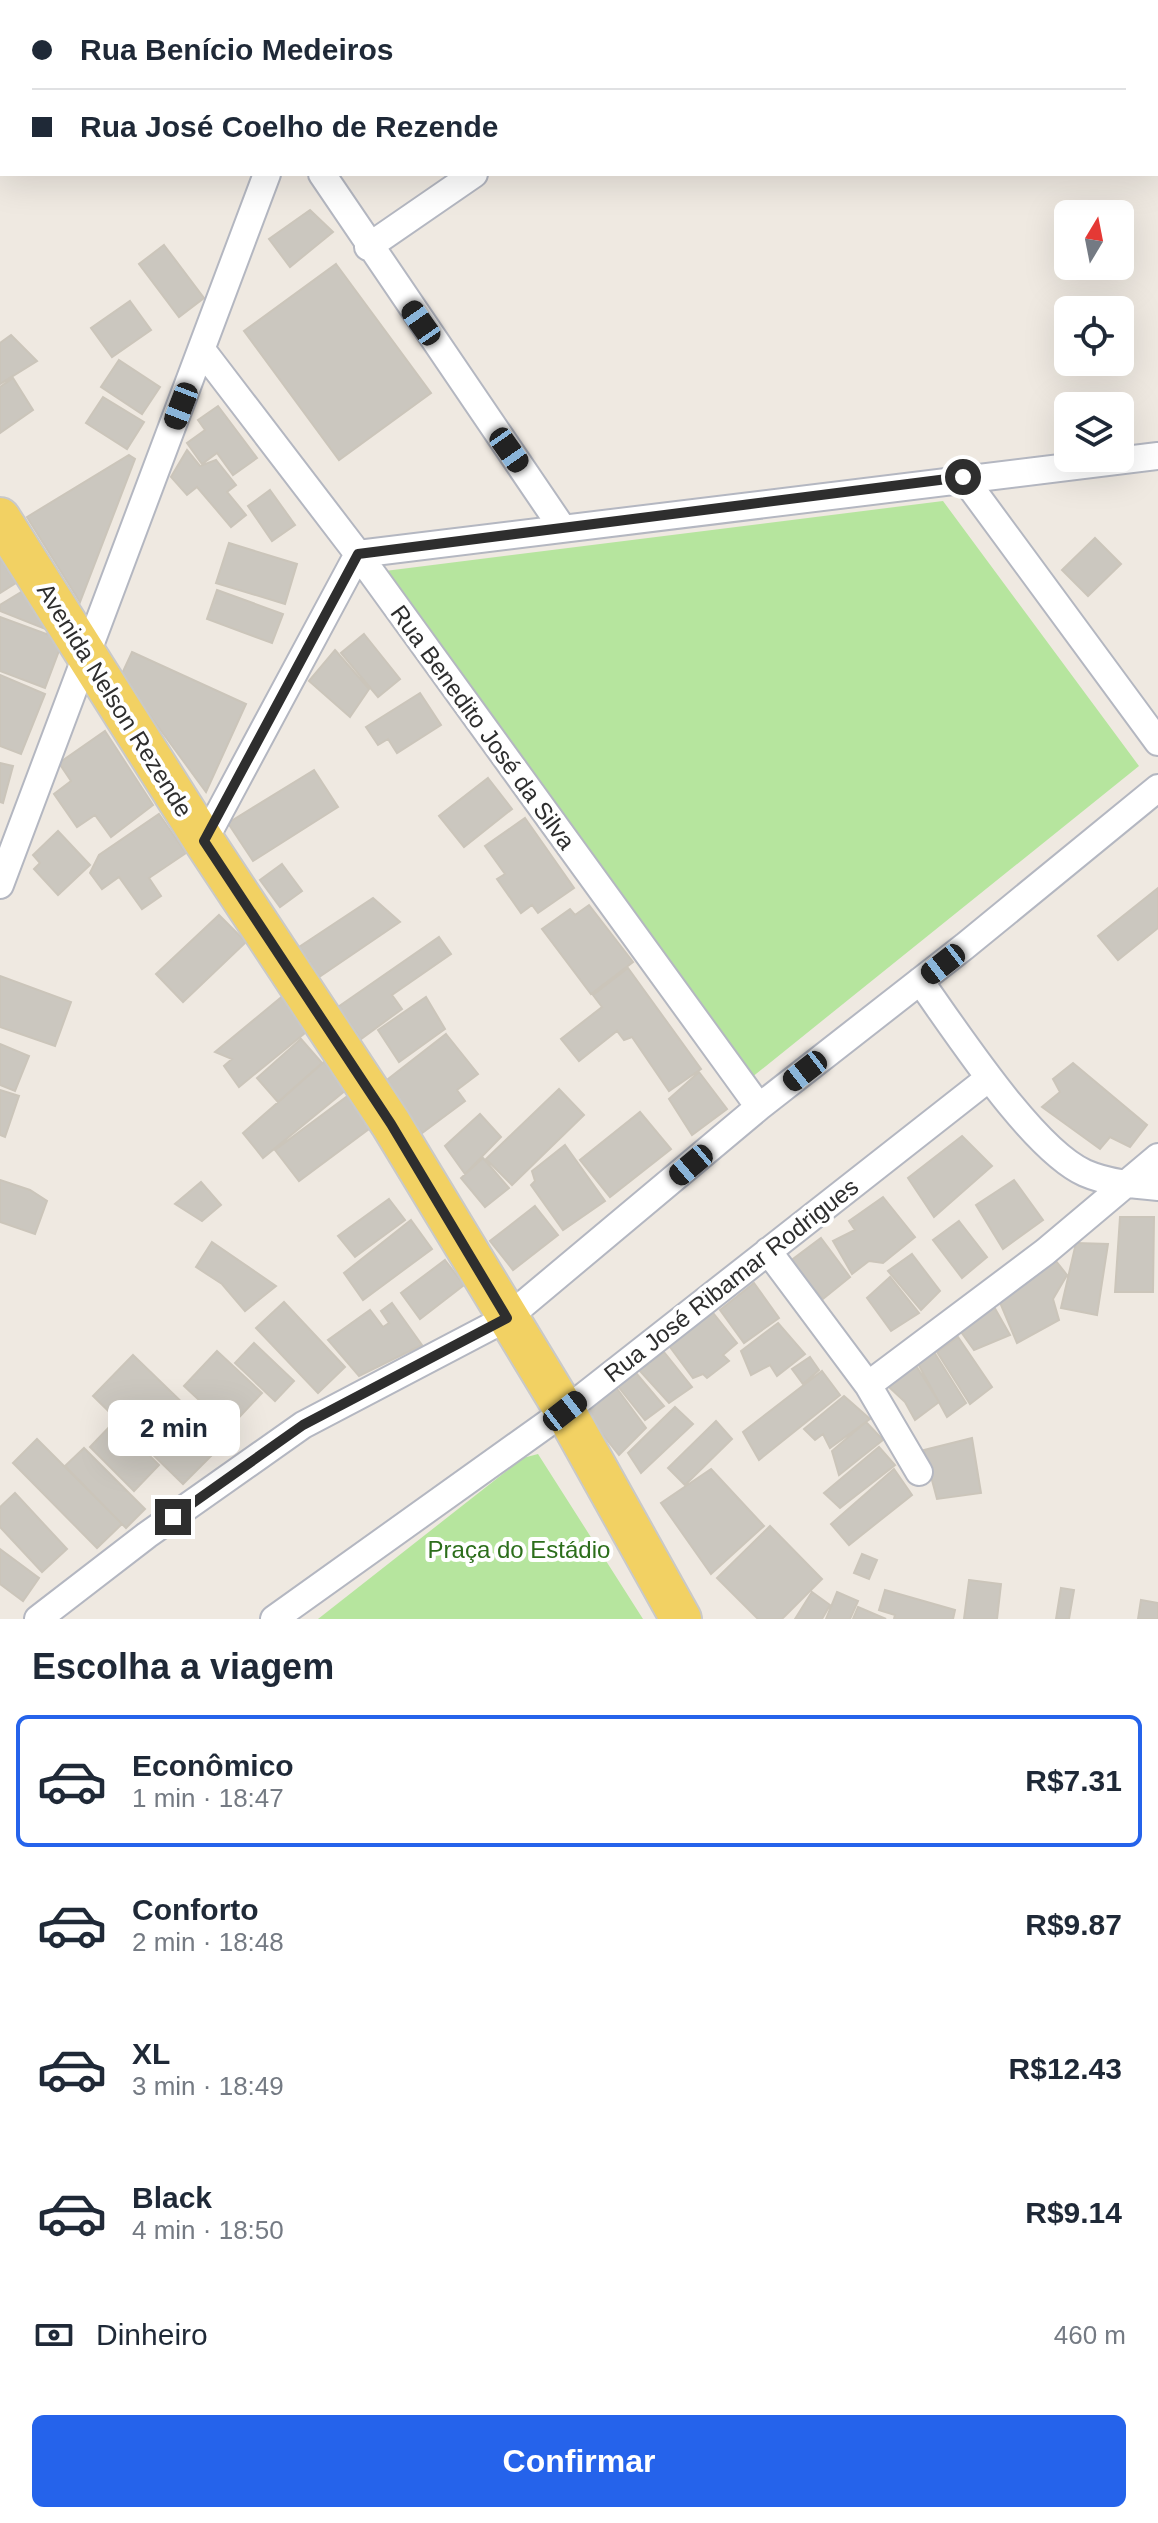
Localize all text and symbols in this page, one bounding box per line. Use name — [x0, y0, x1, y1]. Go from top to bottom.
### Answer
text: Rua Benício Medeiros — [80, 33, 393, 66]
text: Rua José Coelho de Rezende — [80, 110, 498, 143]
north arrow — [1054, 200, 1134, 280]
map controls — [1054, 200, 1134, 472]
car — [397, 296, 445, 350]
button: locate — [1054, 296, 1134, 376]
car — [161, 379, 201, 433]
button: layers — [1054, 392, 1134, 472]
car — [485, 423, 533, 477]
route start — [945, 459, 981, 495]
street label: Avenida Nelson Rezende — [32, 578, 198, 822]
street label: Rua Benedito José da Silva — [385, 600, 581, 855]
car — [917, 940, 969, 988]
car — [779, 1047, 831, 1095]
car — [665, 1140, 717, 1190]
street label: Rua José Ribamar Rodrigues — [599, 1172, 863, 1388]
car — [539, 1387, 591, 1435]
callout: 2 min — [107, 1401, 239, 1457]
text: 2 min — [140, 1413, 208, 1443]
route end — [155, 1499, 191, 1535]
park label: Praça do Estádio — [428, 1536, 610, 1563]
text: Escolha a viagem — [32, 1646, 334, 1687]
icon: car — [36, 1745, 108, 1817]
text: Econômico — [132, 1749, 294, 1782]
text: R$7.31 — [1025, 1764, 1122, 1797]
text: 1 min · 18:47 — [132, 1783, 284, 1813]
icon: car — [36, 1889, 108, 1961]
text: Conforto — [132, 1893, 259, 1926]
text: R$9.87 — [1025, 1908, 1122, 1941]
text: 2 min · 18:48 — [132, 1927, 284, 1957]
icon: car — [36, 2033, 108, 2105]
text: XL — [132, 2037, 170, 2070]
text: R$12.43 — [1009, 2052, 1122, 2085]
text: 3 min · 18:49 — [132, 2071, 284, 2101]
icon: car — [36, 2177, 108, 2249]
text: Black — [132, 2181, 212, 2214]
text: R$9.14 — [1025, 2196, 1122, 2229]
text: 4 min · 18:50 — [132, 2215, 284, 2245]
icon: cash — [32, 2313, 76, 2357]
text: Dinheiro — [96, 2318, 208, 2351]
text: 460 m — [1054, 2320, 1126, 2350]
button: Confirmar — [32, 2415, 1126, 2507]

